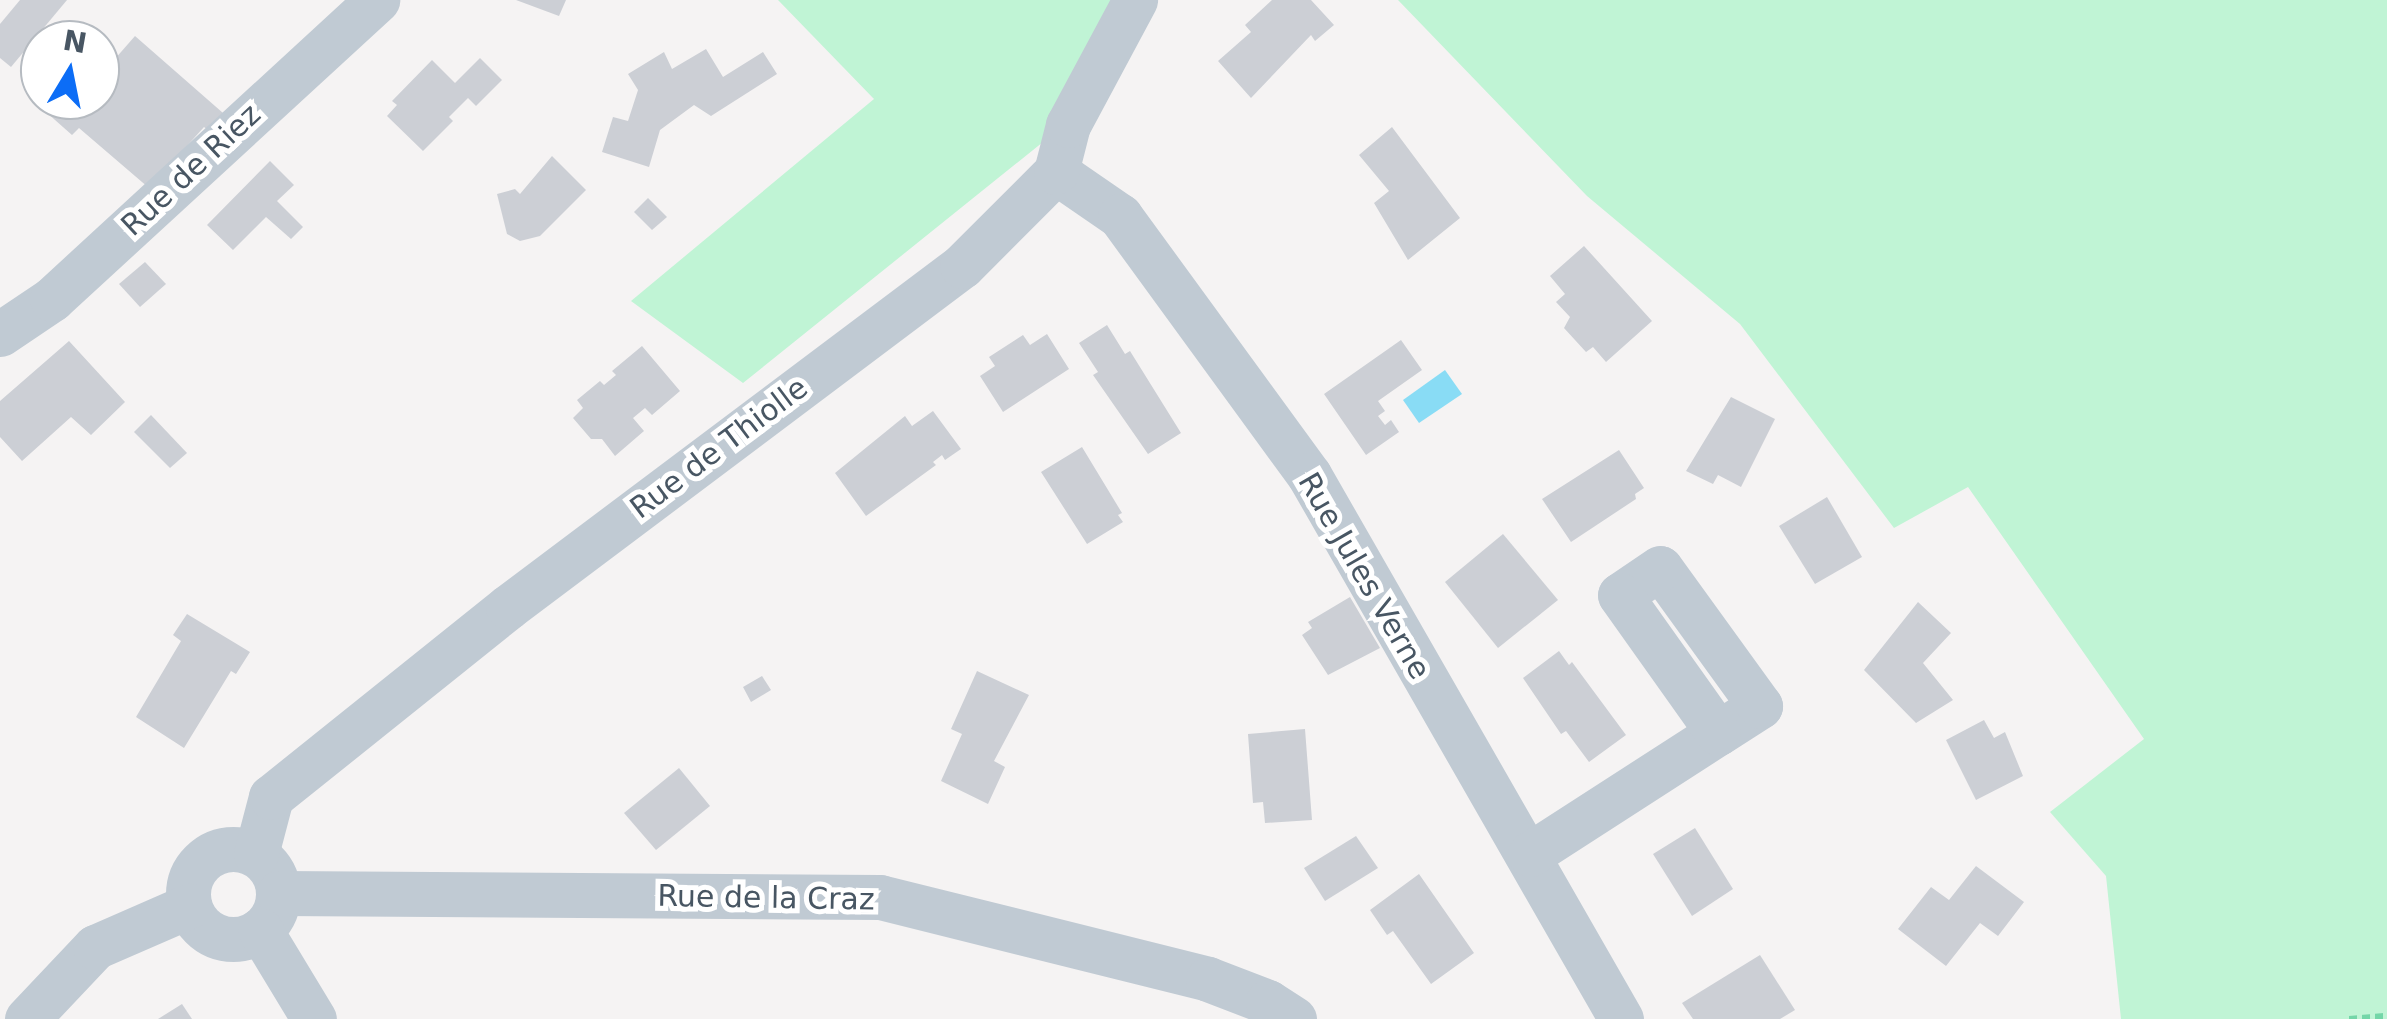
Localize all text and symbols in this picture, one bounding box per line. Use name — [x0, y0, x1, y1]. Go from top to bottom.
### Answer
north arrow — [20, 20, 120, 120]
text: N — [61, 24, 89, 60]
street label: Rue de Riez — [114, 97, 268, 243]
street label: Rue de Thiolle — [623, 370, 815, 526]
street label: Rue Jules Verne — [1290, 466, 1438, 686]
street label: Rue de la Craz — [657, 878, 875, 918]

